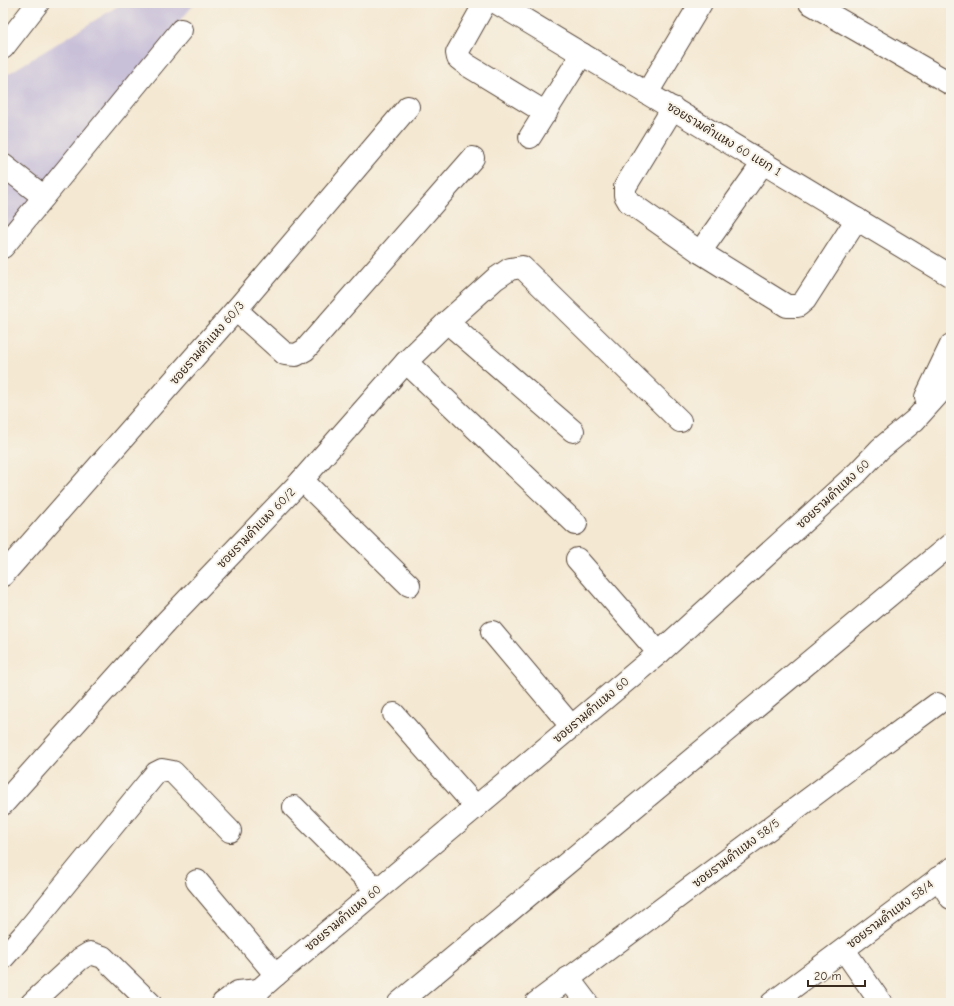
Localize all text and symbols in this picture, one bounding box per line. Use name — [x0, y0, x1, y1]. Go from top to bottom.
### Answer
street label: ซอยรามคำแหง 60 แยก 1 — [664, 99, 784, 179]
street label: ซอยรามคำแหง 60/3 — [167, 298, 247, 388]
street label: ซอยรามคำแหง 60 — [794, 457, 872, 531]
street label: ซอยรามคำแหง 60/2 — [214, 485, 298, 571]
street label: ซอยรามคำแหง 60 — [550, 674, 632, 746]
street label: ซอยรามคำแหง 58/5 — [690, 816, 782, 890]
street label: ซอยรามคำแหง 58/4 — [844, 877, 936, 951]
street label: ซอยรามคำแหง 60 — [302, 882, 384, 954]
scale bar — [808, 962, 865, 988]
text: 20 m — [814, 969, 842, 983]

